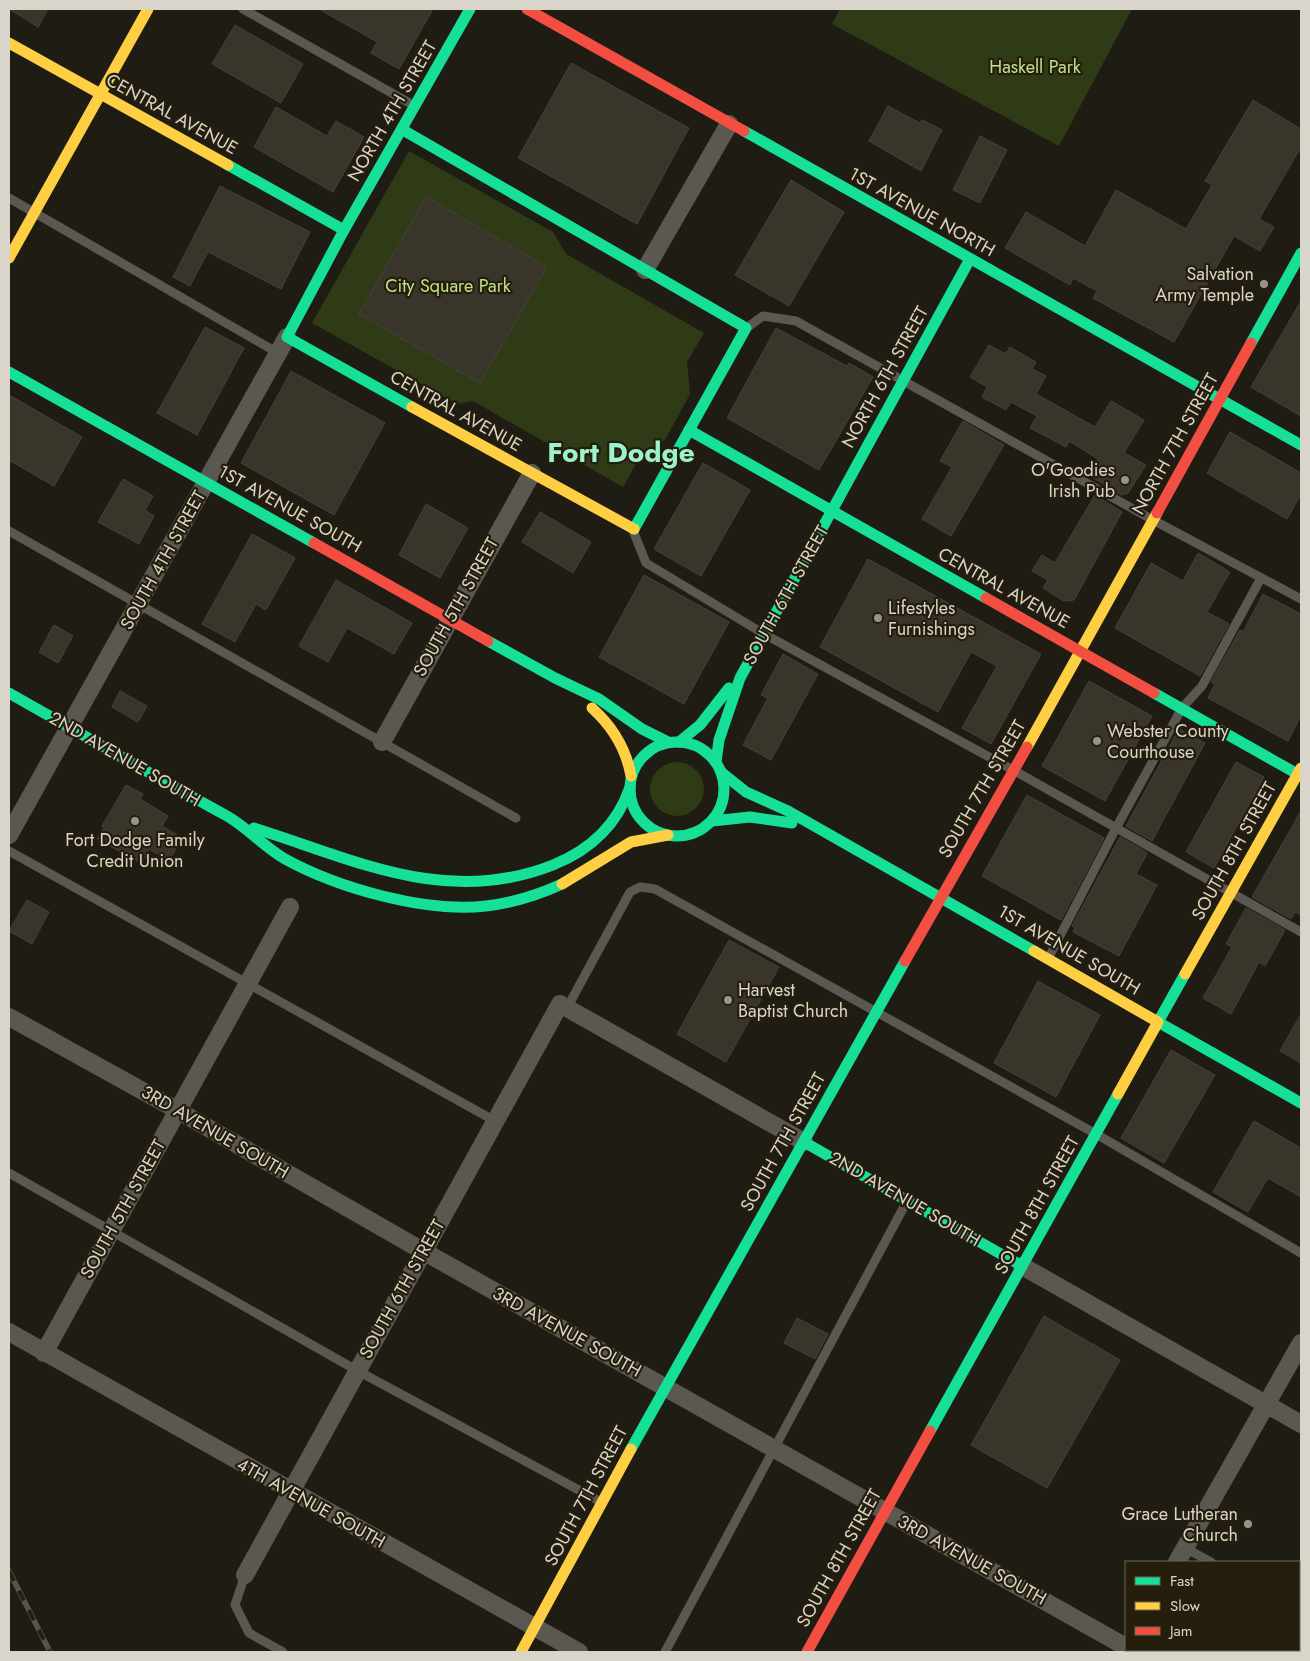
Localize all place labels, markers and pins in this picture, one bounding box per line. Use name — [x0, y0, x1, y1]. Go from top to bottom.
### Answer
place label: Salvation Army Temple — [1155, 261, 1254, 308]
marker: Salvation Army Temple — [1258, 278, 1270, 290]
place label: O'Goodies Irish Pub — [1031, 457, 1115, 504]
marker: O'Goodies Irish Pub — [1119, 474, 1131, 486]
place label: Lifestyles Furnishings — [888, 595, 975, 642]
marker: Lifestyles Furnishings — [872, 612, 884, 624]
place label: Webster County Courthouse — [1107, 718, 1229, 765]
marker: Webster County Courthouse — [1091, 735, 1103, 747]
marker: Fort Dodge Family Credit Union — [129, 815, 141, 827]
place label: Fort Dodge Family Credit Union — [65, 827, 205, 874]
place label: Harvest Baptist Church — [738, 977, 848, 1024]
marker: Harvest Baptist Church — [722, 994, 734, 1006]
place label: Grace Lutheran Church — [1121, 1501, 1238, 1548]
marker: Grace Lutheran Church — [1242, 1518, 1254, 1530]

